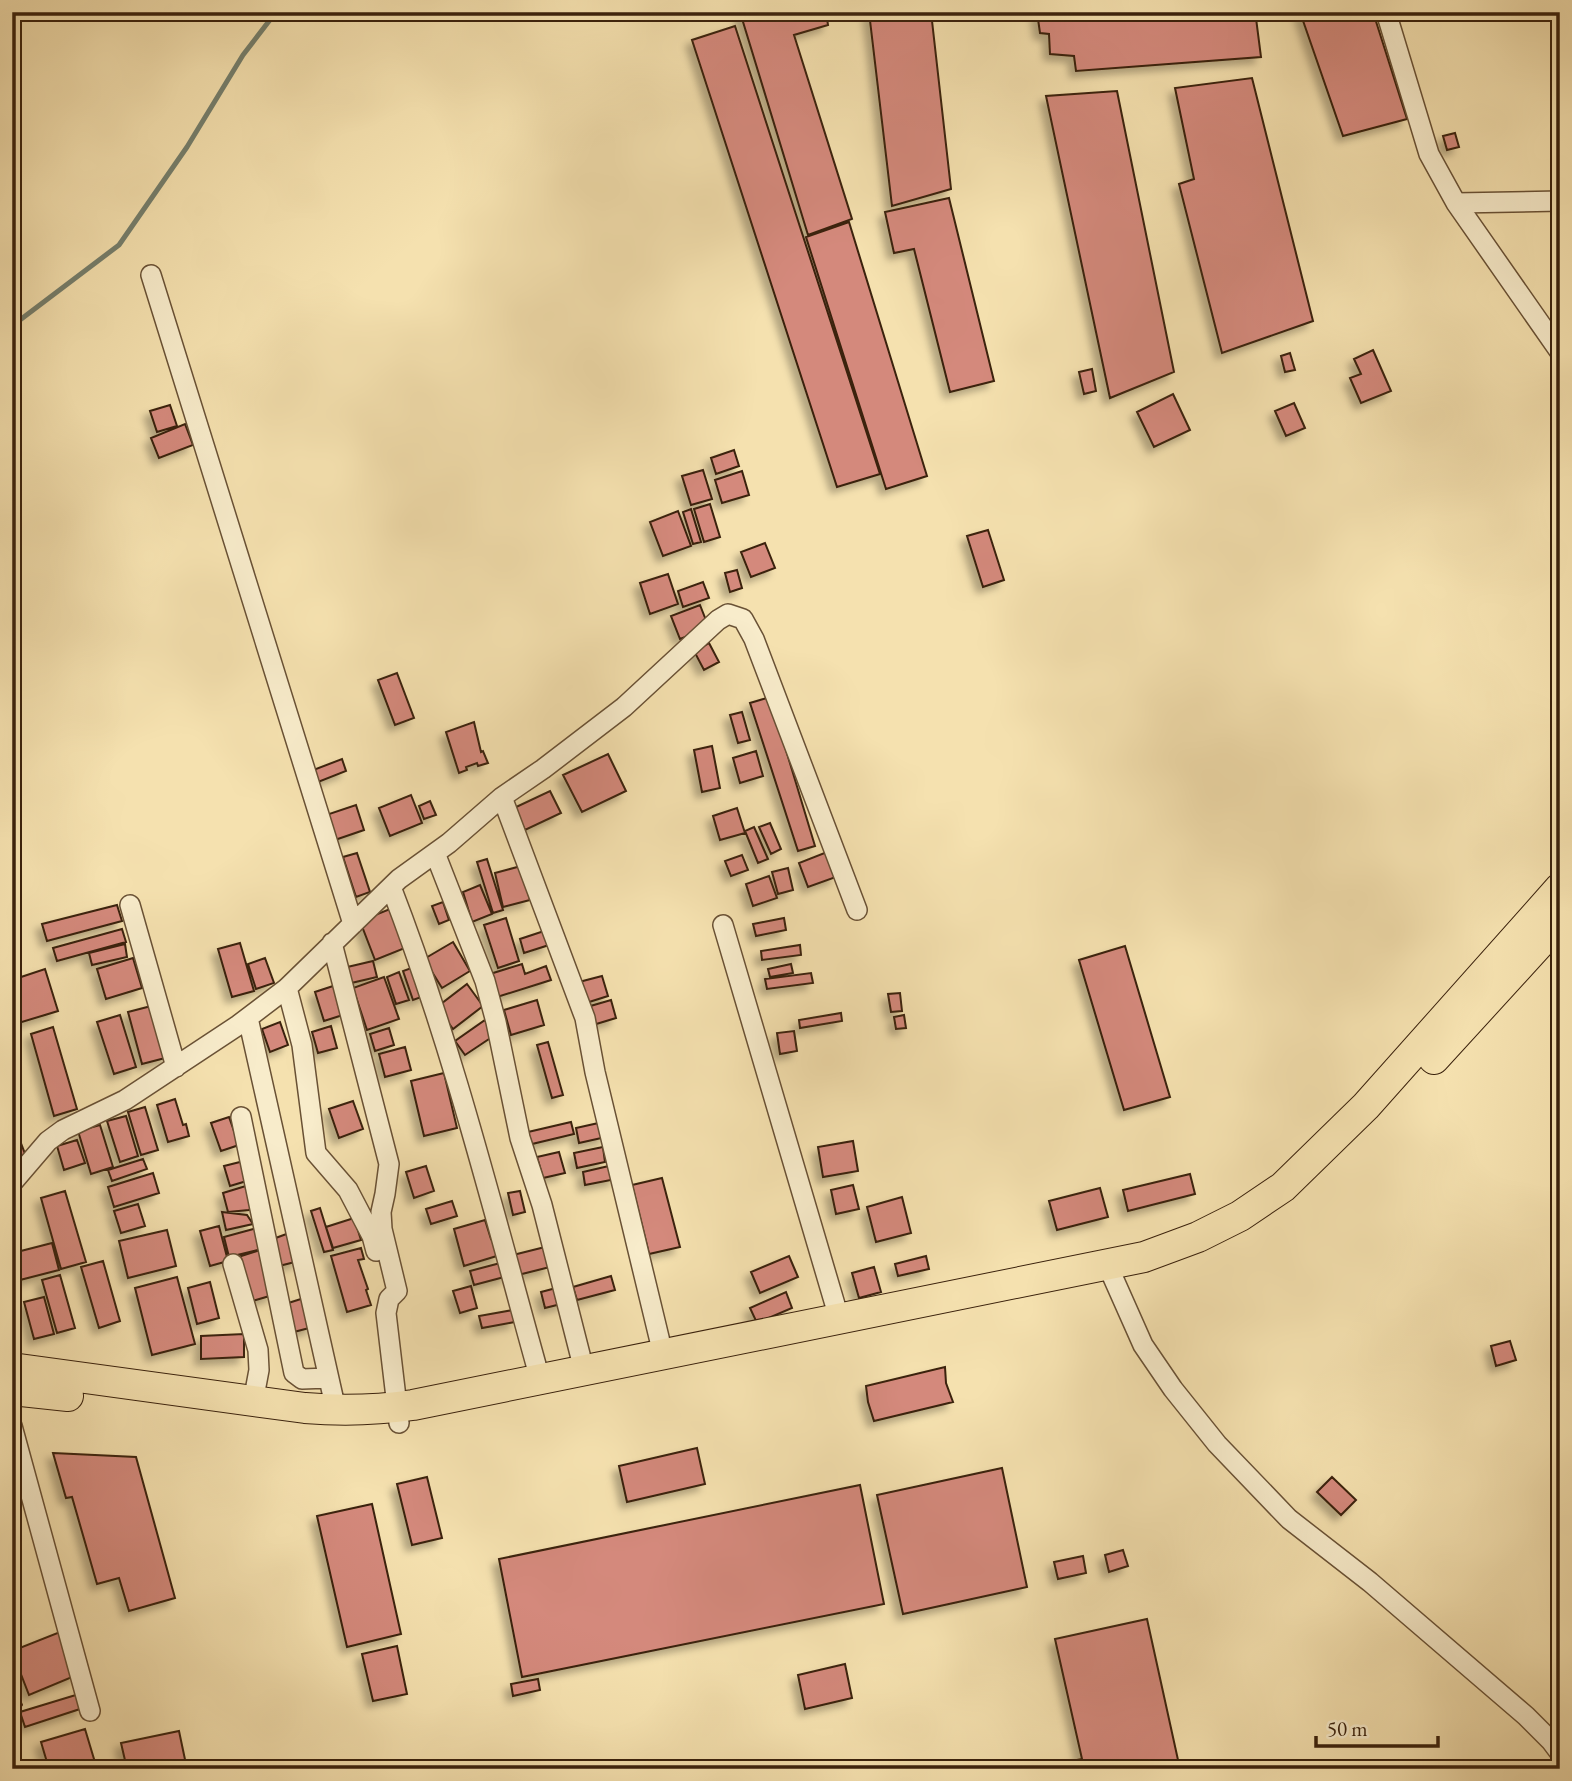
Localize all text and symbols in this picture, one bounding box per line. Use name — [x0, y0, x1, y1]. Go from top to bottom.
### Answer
scale bar — [1316, 1704, 1439, 1748]
text: 50 m — [1327, 1715, 1368, 1742]

